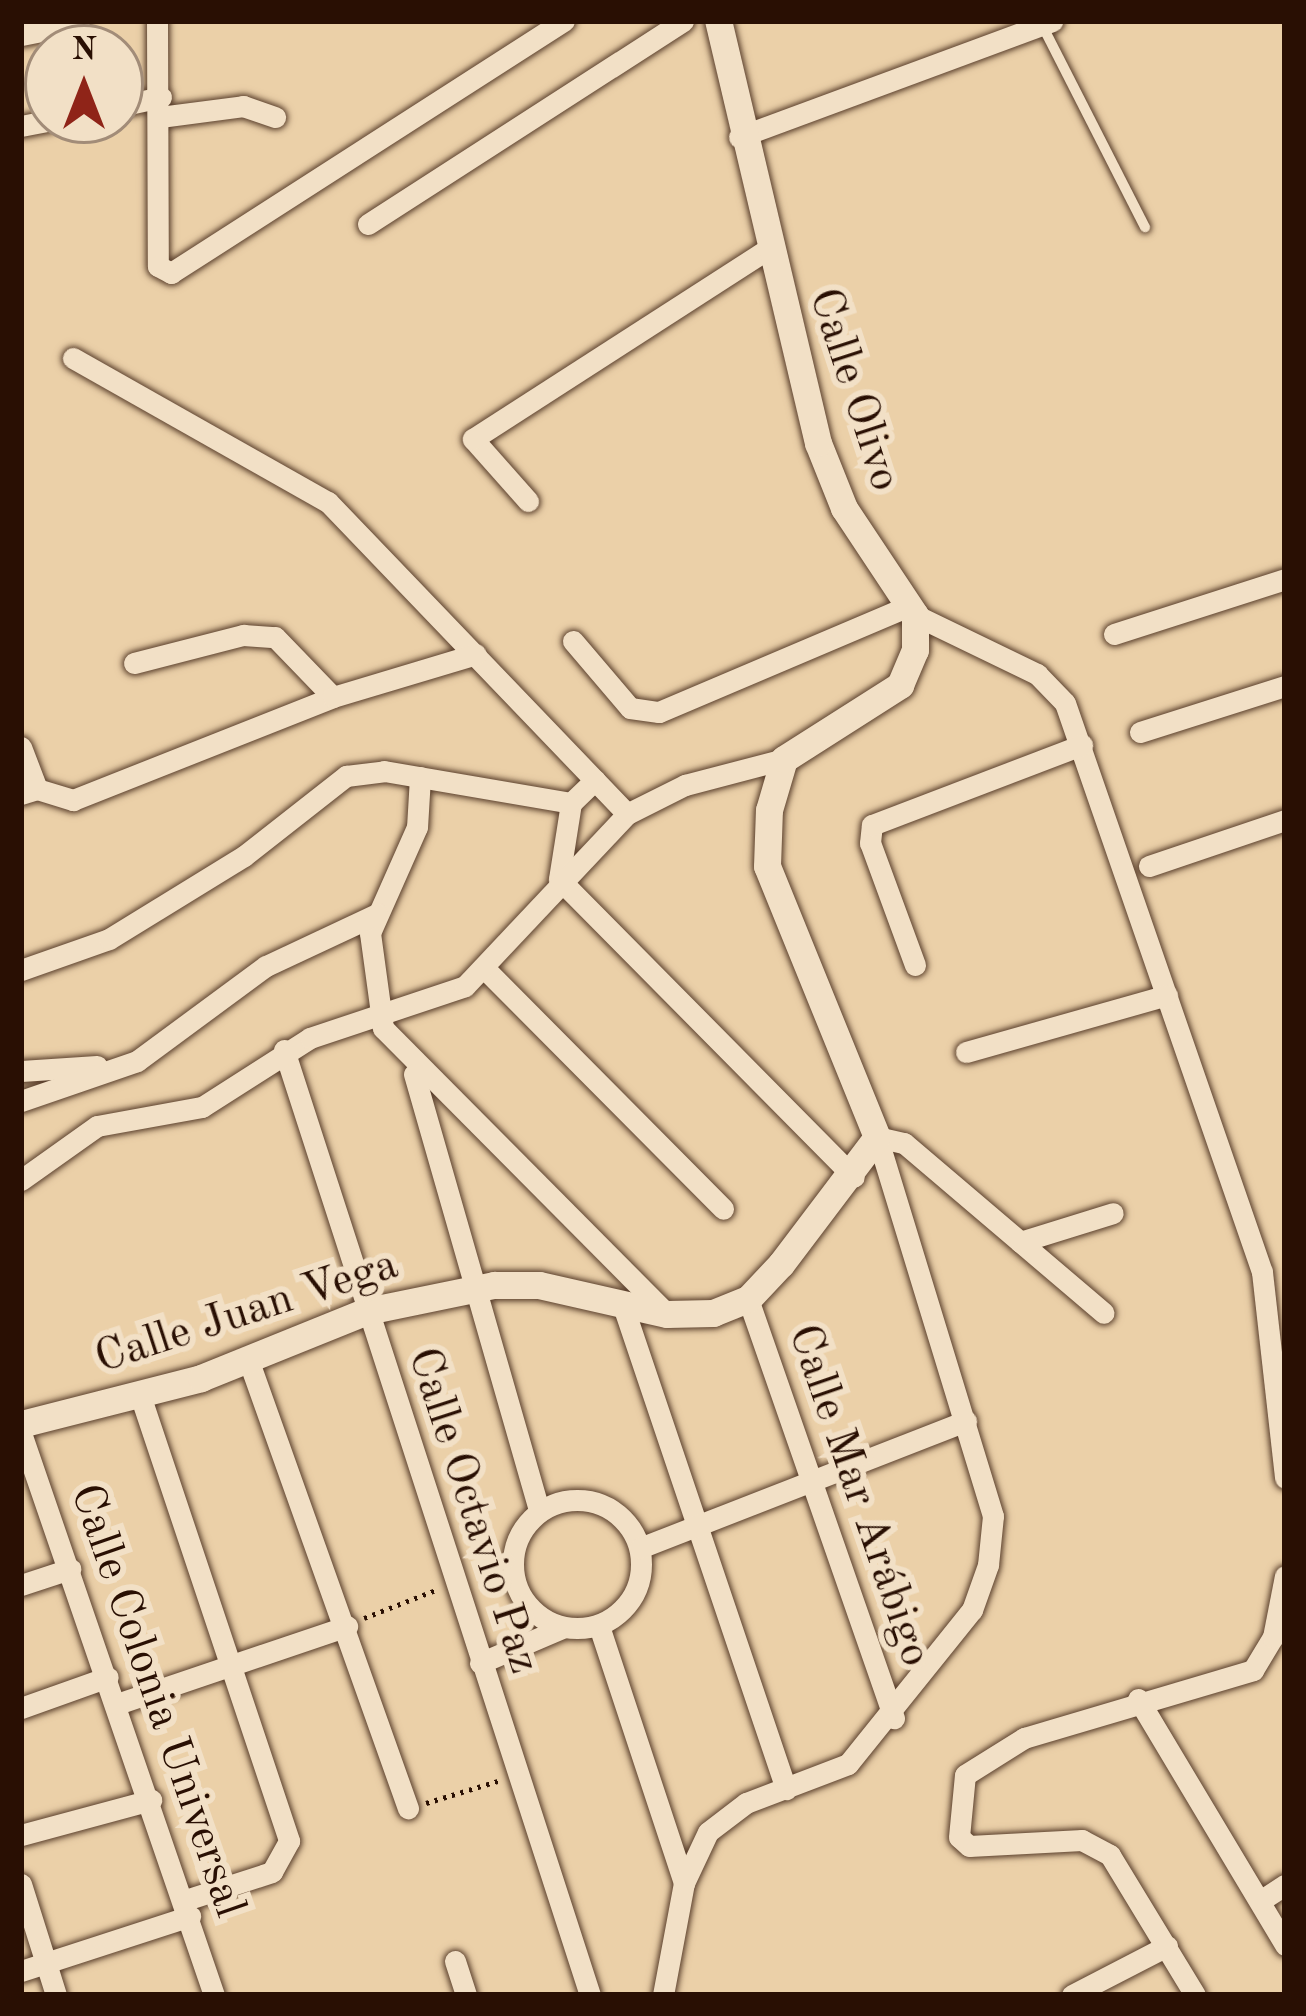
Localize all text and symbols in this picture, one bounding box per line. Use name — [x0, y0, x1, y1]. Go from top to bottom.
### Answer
north arrow — [24, 24, 144, 144]
text: N — [71, 34, 97, 67]
street label: Calle Olivo — [795, 282, 911, 498]
street label: Calle Juan Vega — [89, 1239, 405, 1387]
street label: Calle Mar Arábigo — [774, 1318, 942, 1674]
street label: Calle Octavio Paz — [394, 1341, 550, 1681]
street label: Calle Colonia Universal — [56, 1477, 256, 1925]

